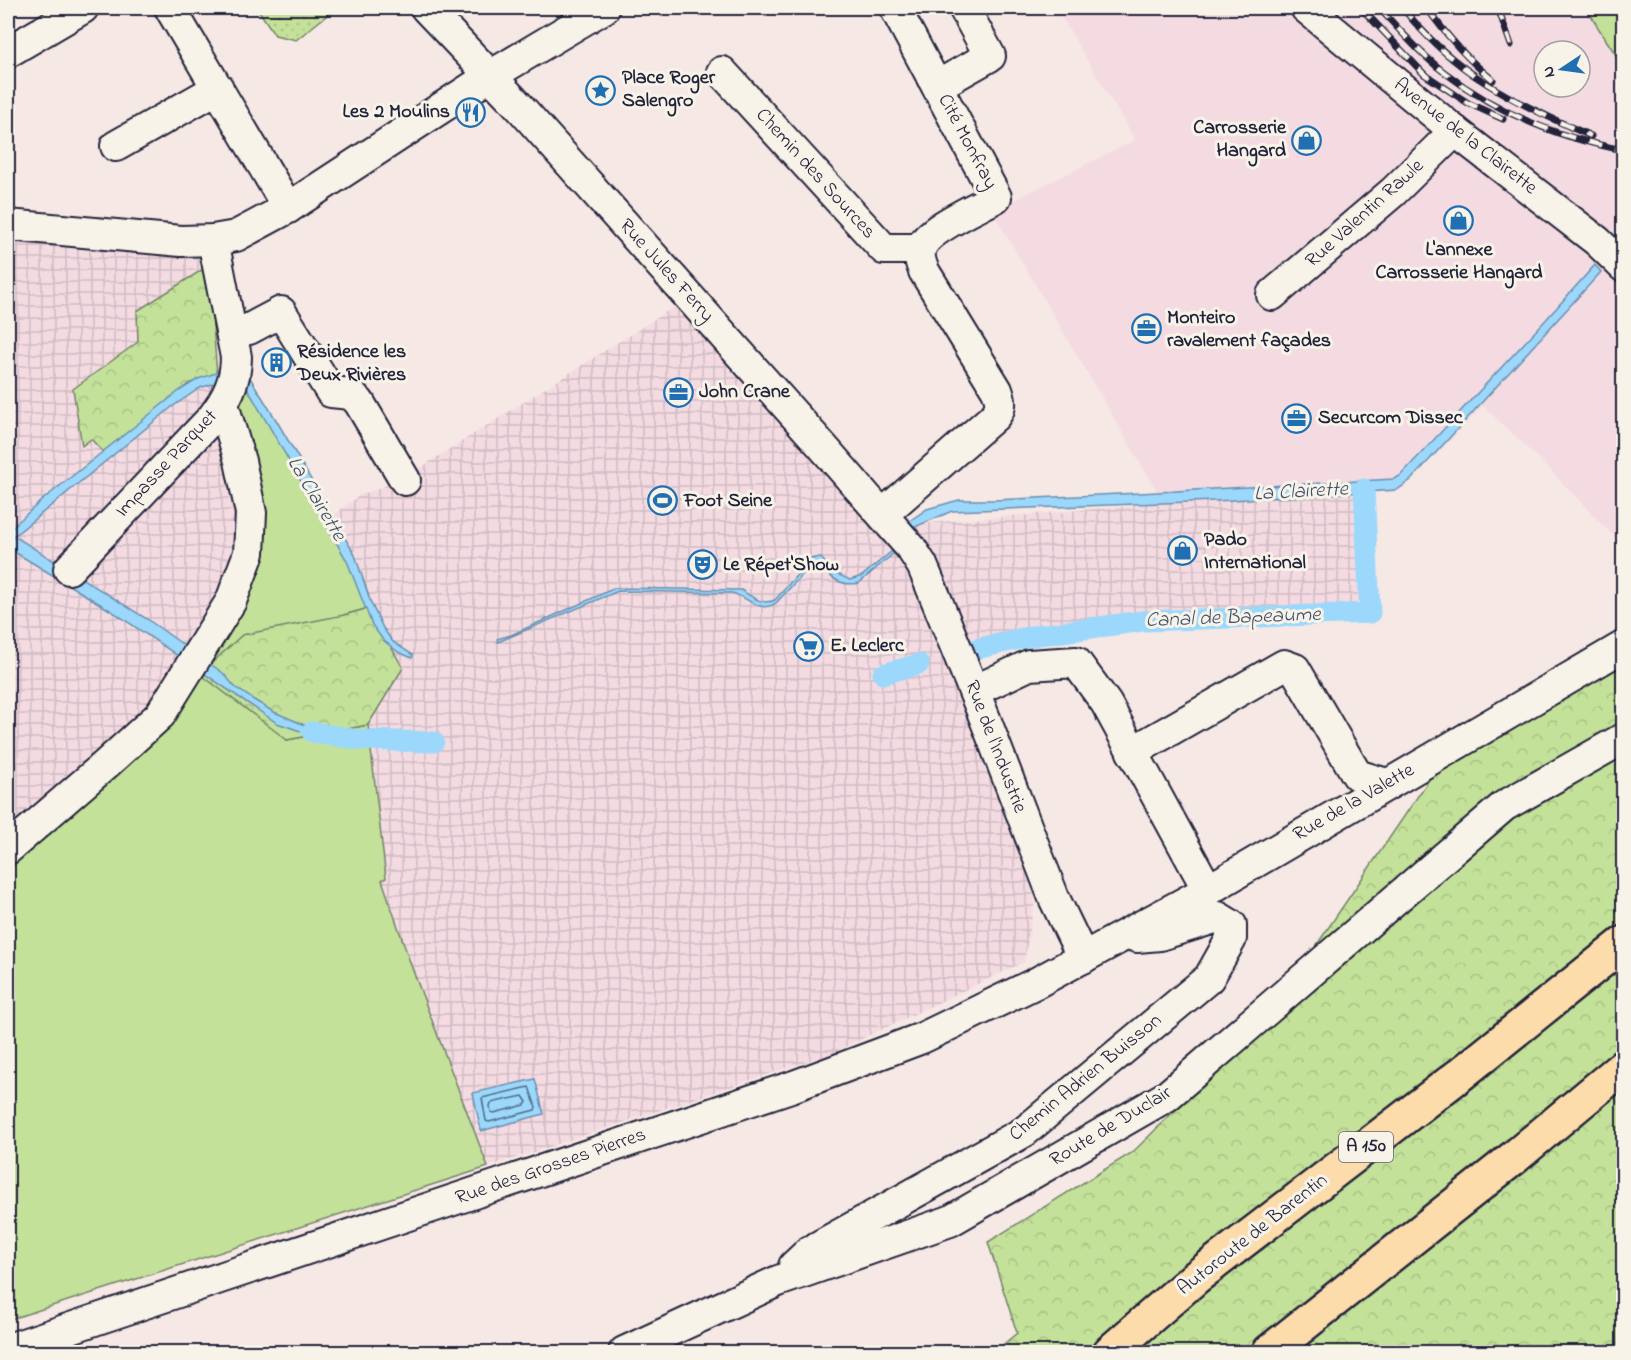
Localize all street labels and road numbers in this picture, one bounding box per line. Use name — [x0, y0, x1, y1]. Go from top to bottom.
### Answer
street label: Avenue de la Clairette — [1387, 72, 1543, 202]
street label: Cité Monfray — [930, 89, 1004, 195]
street label: Chemin des Sources — [748, 102, 882, 246]
street label: Rue Valentin Rawle — [1299, 153, 1431, 275]
street label: Rue Jules Ferry — [612, 213, 720, 329]
street label: Impasse Parquet — [109, 403, 225, 525]
street label: Rue de l'Industrie — [956, 677, 1034, 818]
street label: Rue de la Valette — [1288, 757, 1420, 849]
street label: Chemin Adrien Buisson — [1003, 1007, 1169, 1149]
street label: Route de Duclair — [1045, 1079, 1178, 1175]
street label: Rue des Grosses Pierres — [452, 1121, 650, 1213]
road number: A 150 — [1339, 1132, 1393, 1162]
street label: Autoroute de Barentin — [1172, 1167, 1335, 1303]

